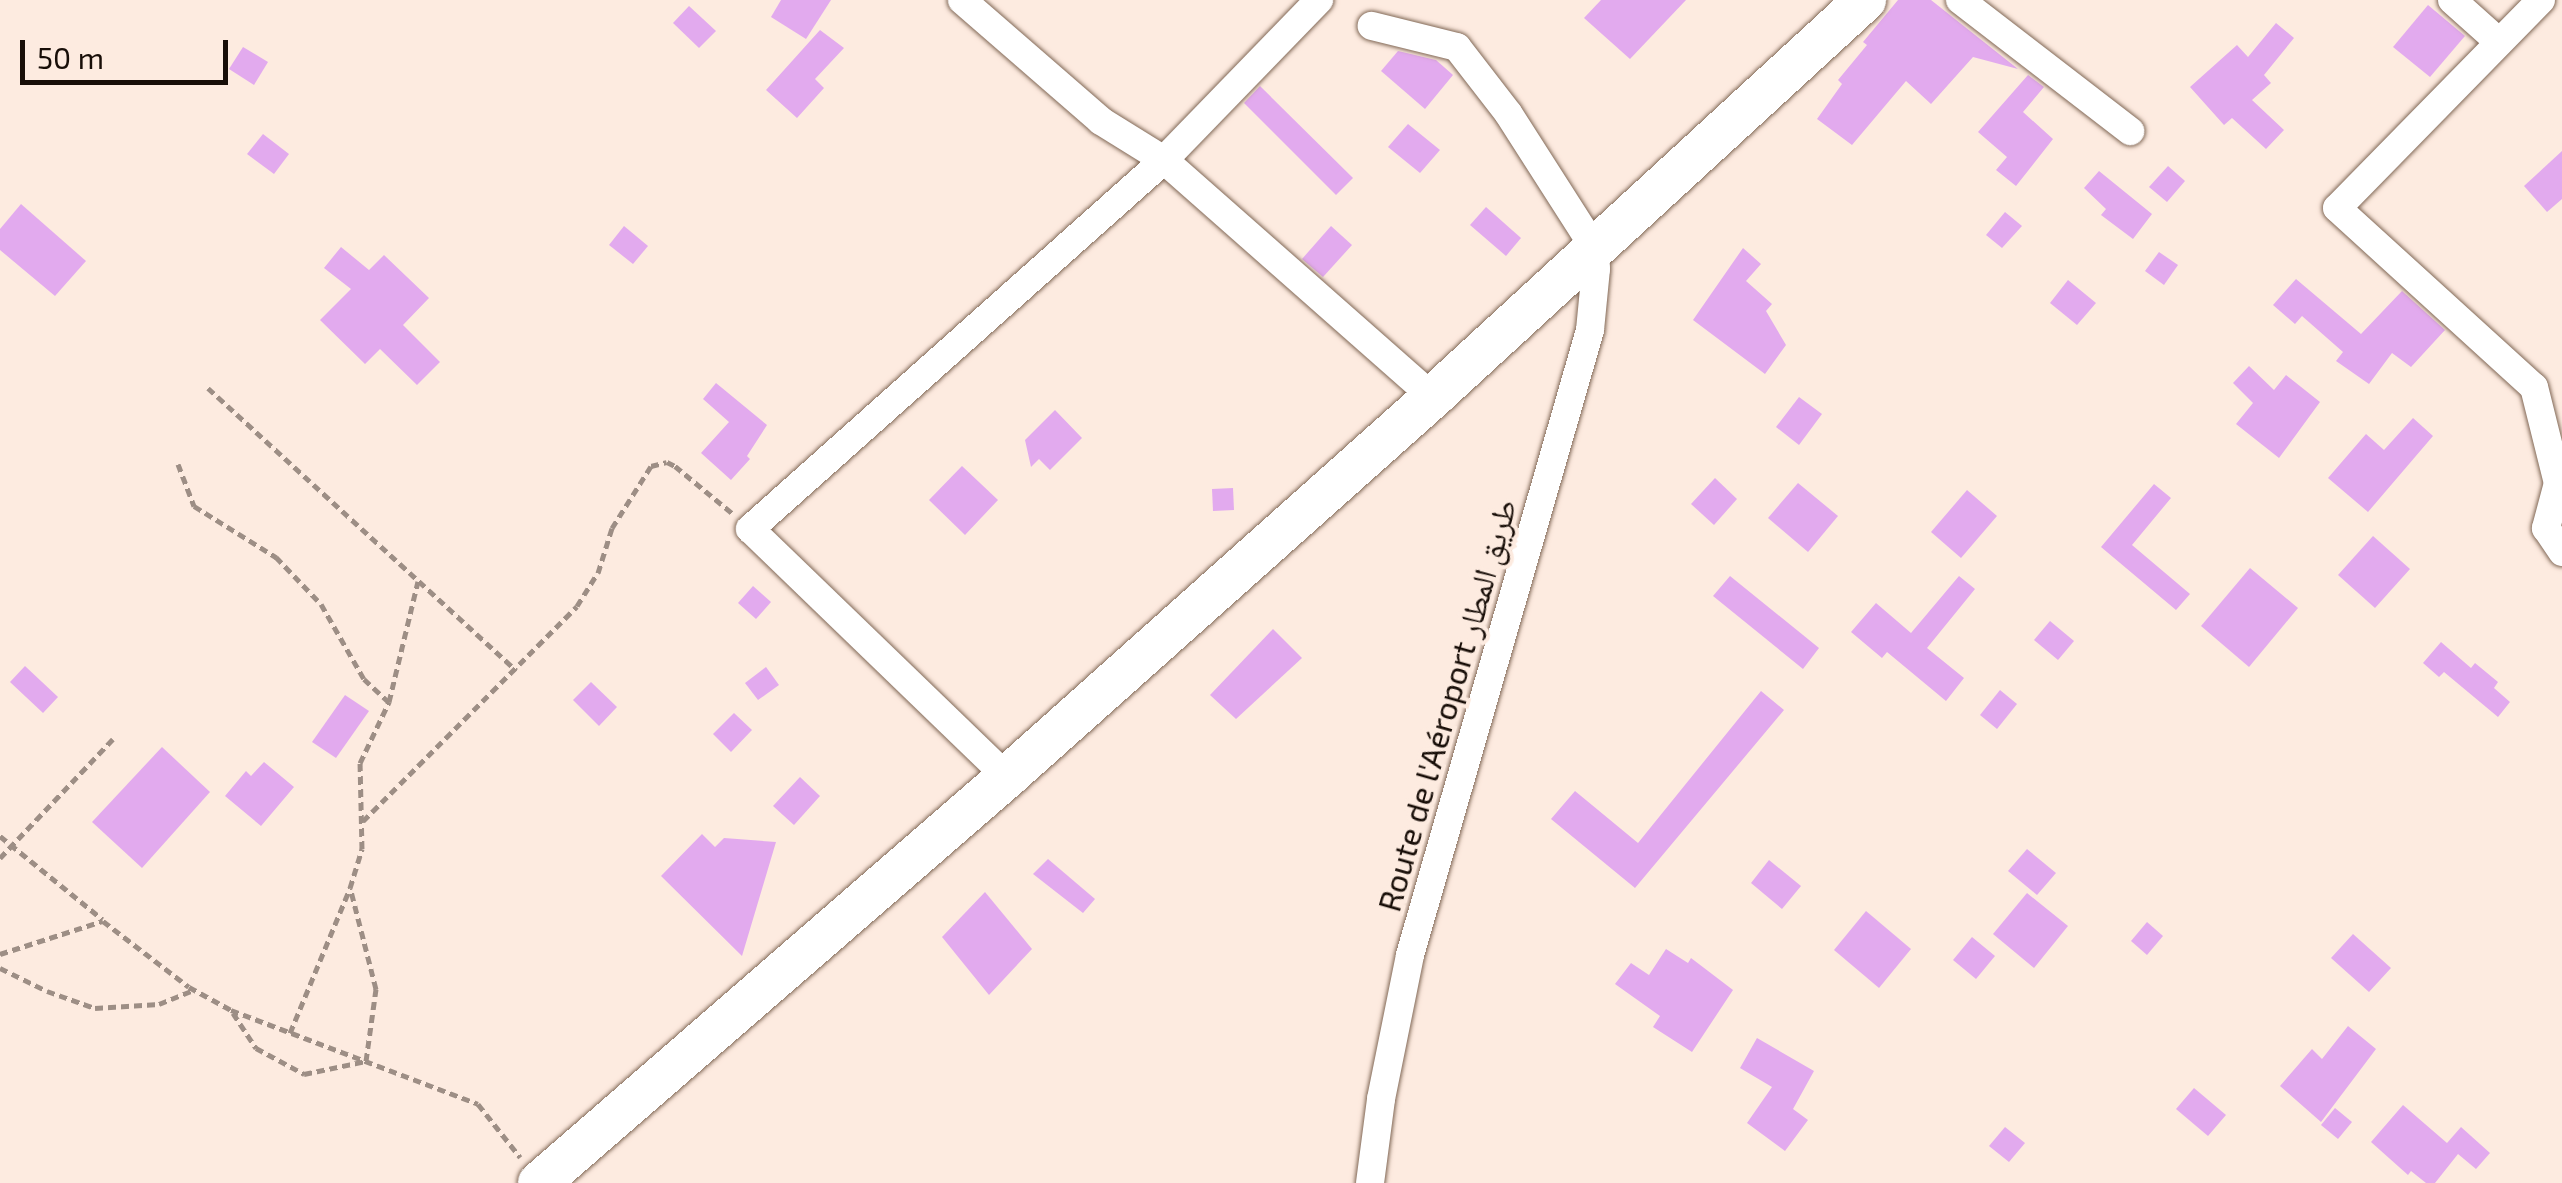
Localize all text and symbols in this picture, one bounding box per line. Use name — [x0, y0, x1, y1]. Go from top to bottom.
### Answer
scale bar — [25, 20, 232, 82]
text: 50 m — [37, 39, 104, 75]
street label: Route de l'Aéroport طريق المطار — [1369, 494, 1523, 916]

